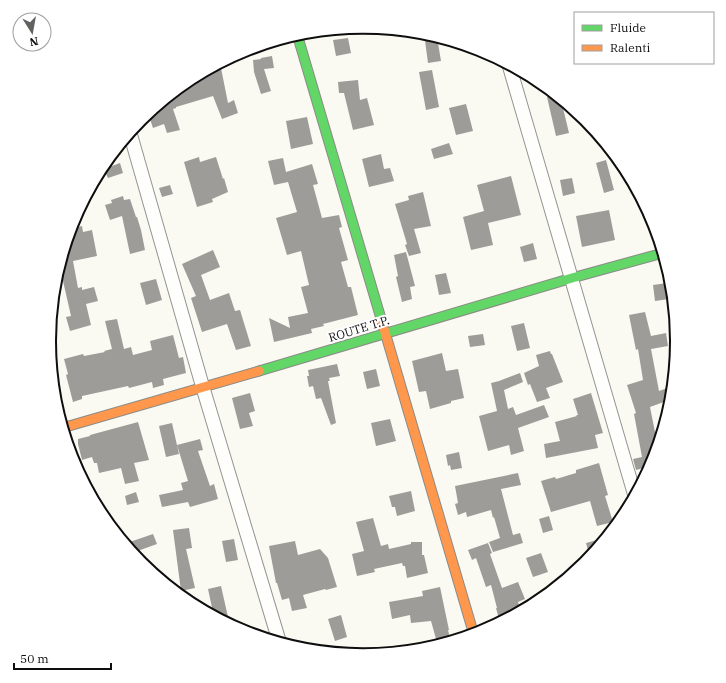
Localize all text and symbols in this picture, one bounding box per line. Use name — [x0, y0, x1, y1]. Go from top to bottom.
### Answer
north arrow — [12, 12, 52, 52]
legend — [574, 12, 714, 64]
text: Fluide — [610, 20, 646, 35]
text: N — [28, 34, 40, 50]
text: Ralenti — [610, 40, 651, 55]
street label: ROUTE T.P. — [327, 312, 391, 345]
scale bar — [14, 645, 111, 671]
text: 50 m — [20, 651, 49, 666]

